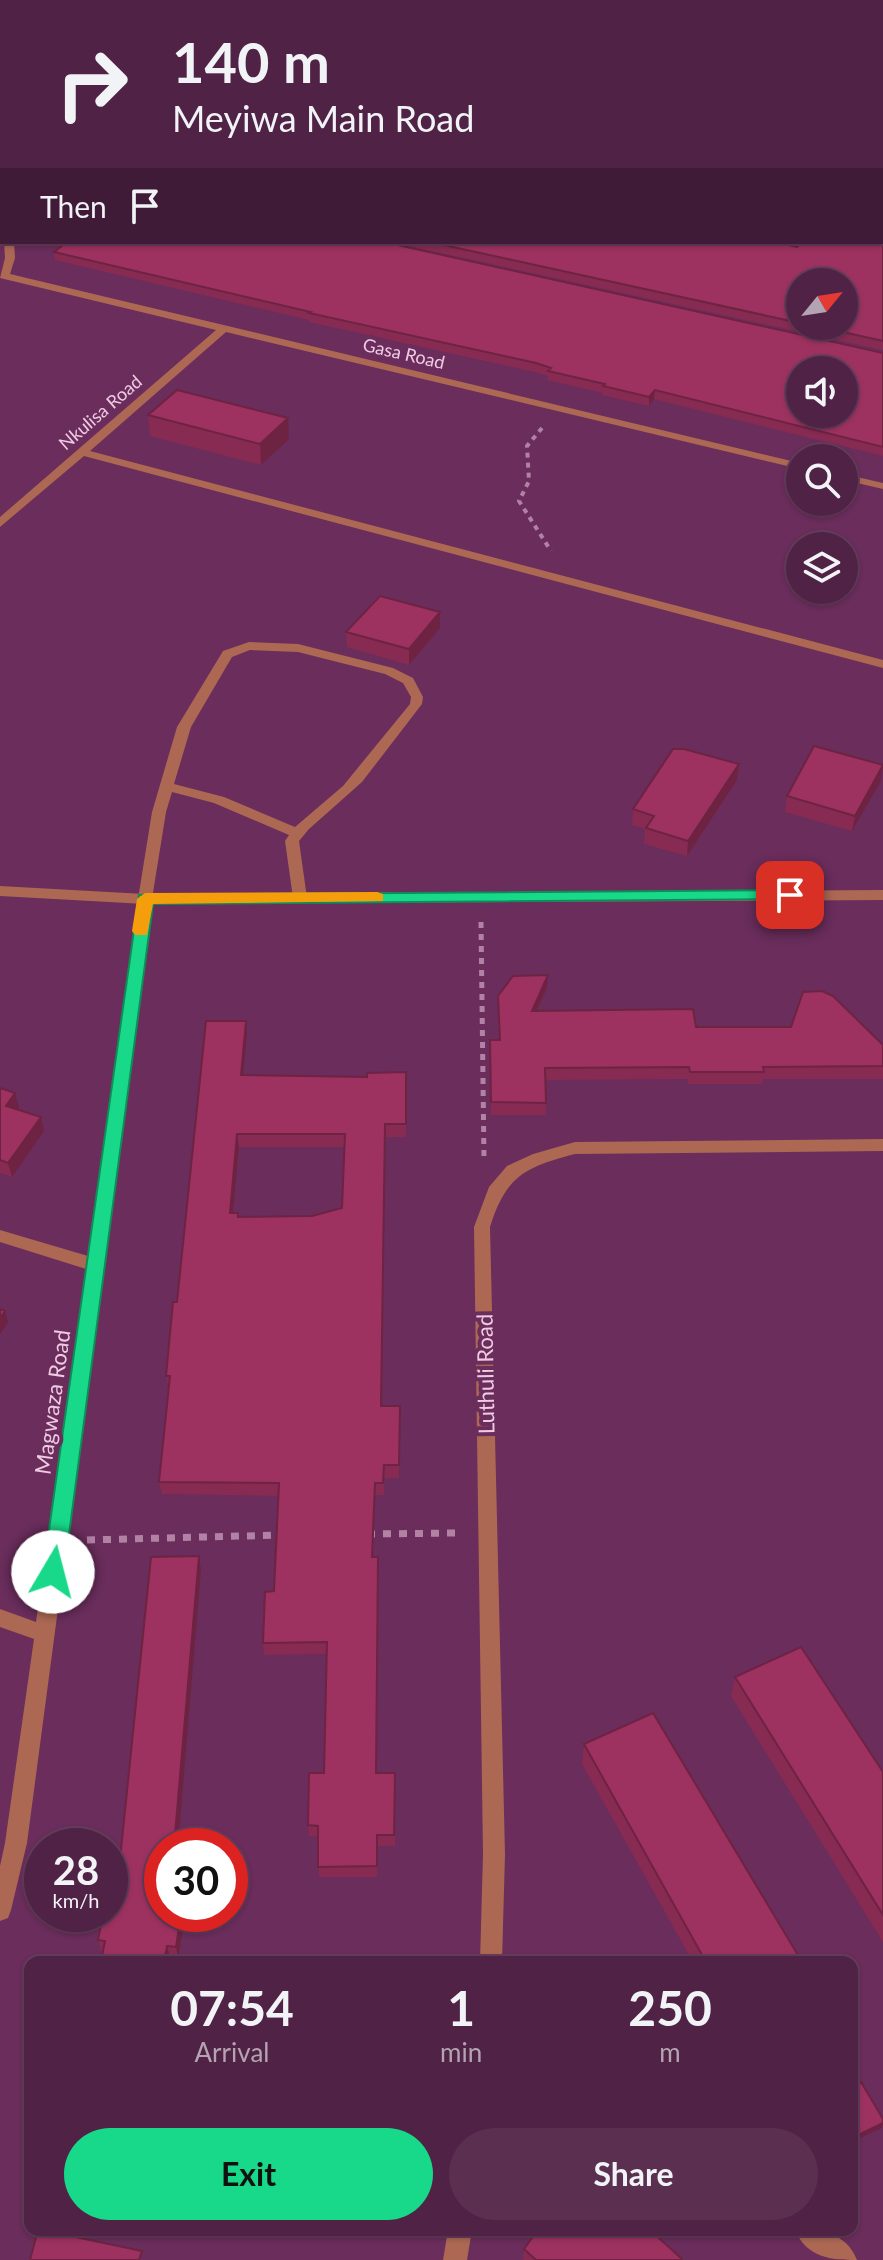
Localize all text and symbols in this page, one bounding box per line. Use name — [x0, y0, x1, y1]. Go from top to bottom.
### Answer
text: 140 m — [172, 28, 330, 95]
icon: right — [40, 32, 144, 136]
text: Meyiwa Main Road — [172, 96, 474, 140]
icon: arrive — [123, 184, 167, 228]
text: Then — [40, 188, 107, 224]
north arrow — [786, 268, 858, 340]
map controls — [786, 268, 858, 604]
street label: Gasa Road — [361, 333, 447, 373]
button: sound — [786, 356, 858, 428]
street label: Nkulisa Road — [54, 370, 146, 454]
button: search — [786, 444, 858, 516]
button: layers — [786, 532, 858, 604]
pin — [756, 861, 824, 929]
icon: arrive — [768, 873, 812, 917]
street label: Luthuli Road — [470, 1314, 500, 1434]
street label: Magwaza Road — [28, 1328, 76, 1476]
position arrow — [11, 1530, 95, 1614]
speed limit sign: 30 — [144, 1828, 248, 1932]
text: 28 — [53, 1846, 99, 1894]
text: km/h — [53, 1888, 99, 1912]
text: 07:54 — [170, 1979, 294, 2036]
text: 1 — [447, 1979, 475, 2036]
text: 250 — [628, 1979, 712, 2036]
text: Arrival — [195, 2036, 269, 2068]
text: min — [440, 2036, 482, 2068]
text: m — [659, 2036, 681, 2068]
button: Exit — [64, 2128, 433, 2220]
button: Share — [449, 2128, 818, 2220]

